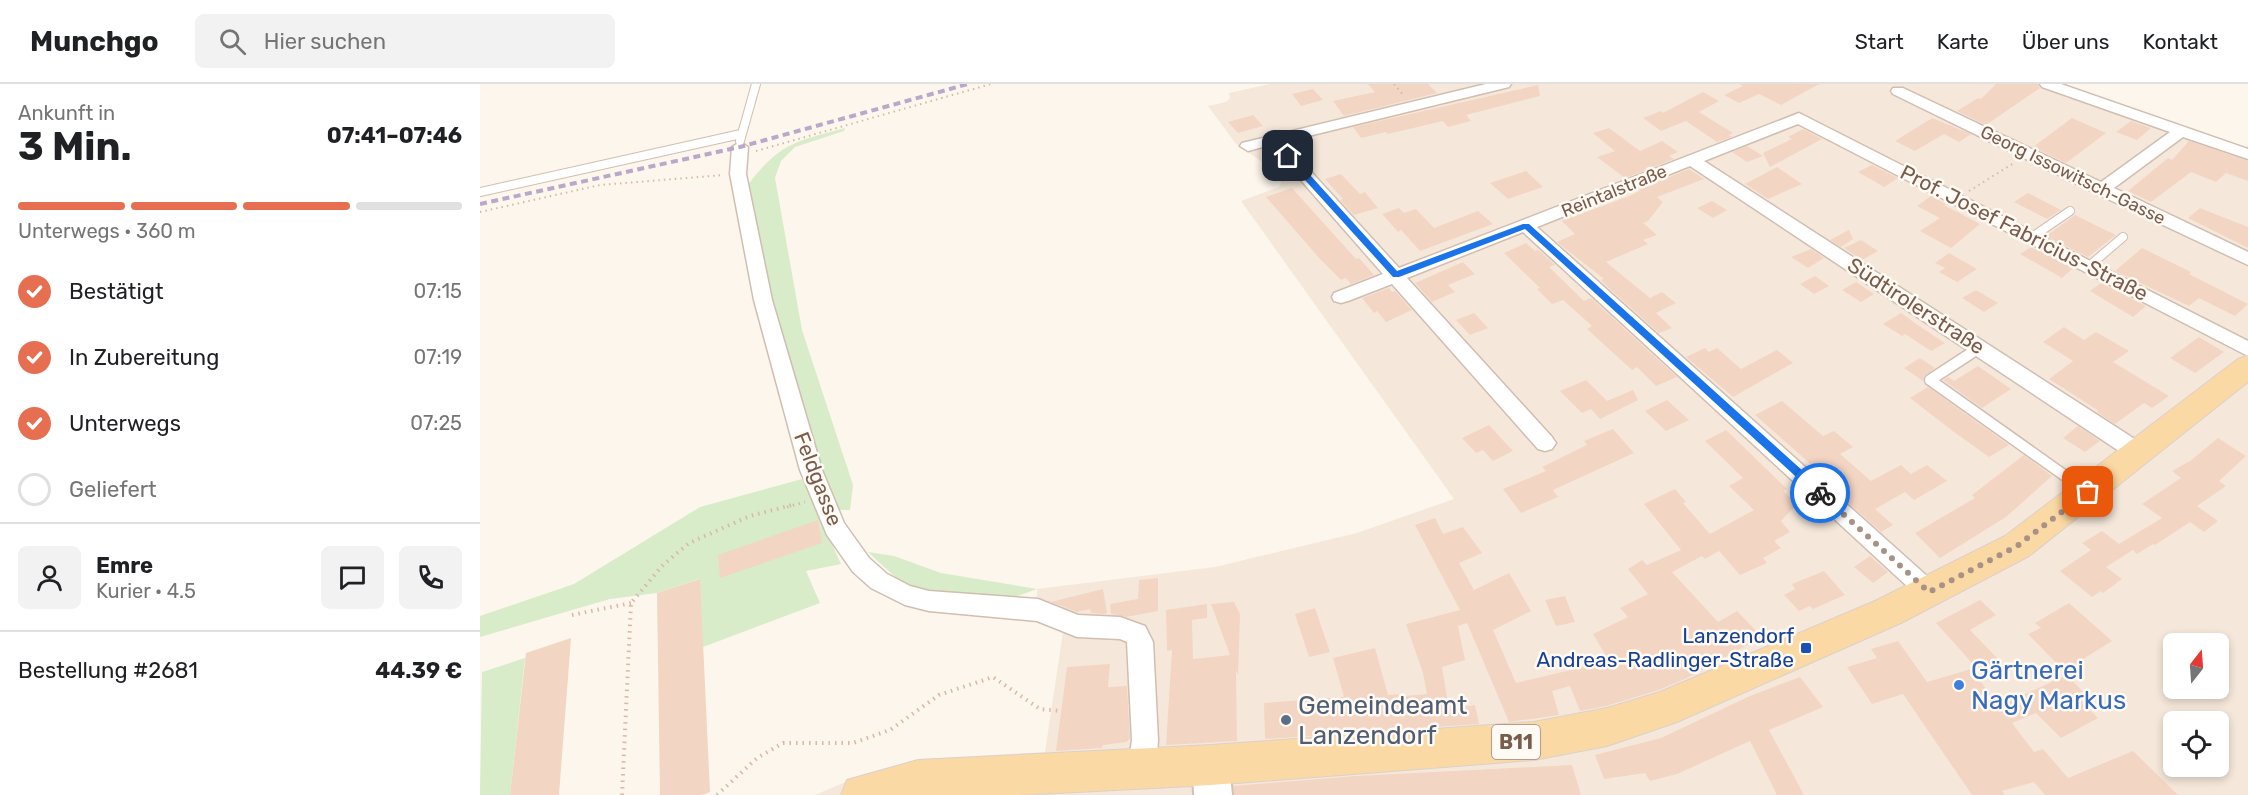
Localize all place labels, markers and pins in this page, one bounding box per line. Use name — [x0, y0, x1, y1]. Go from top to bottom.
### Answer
pin — [1262, 130, 1313, 181]
pin — [2062, 466, 2113, 517]
place label: Lanzendorf Andreas-Radlinger-Straße — [1536, 623, 1794, 672]
marker: Lanzendorf Andreas-Radlinger-Straße — [1799, 641, 1813, 655]
place label: Gärtnerei Nagy Markus — [1971, 655, 2126, 716]
marker: Gärtnerei Nagy Markus — [1952, 678, 1966, 692]
place label: Gemeindeamt Lanzendorf — [1298, 690, 1467, 751]
marker: Gemeindeamt Lanzendorf — [1279, 713, 1293, 727]

